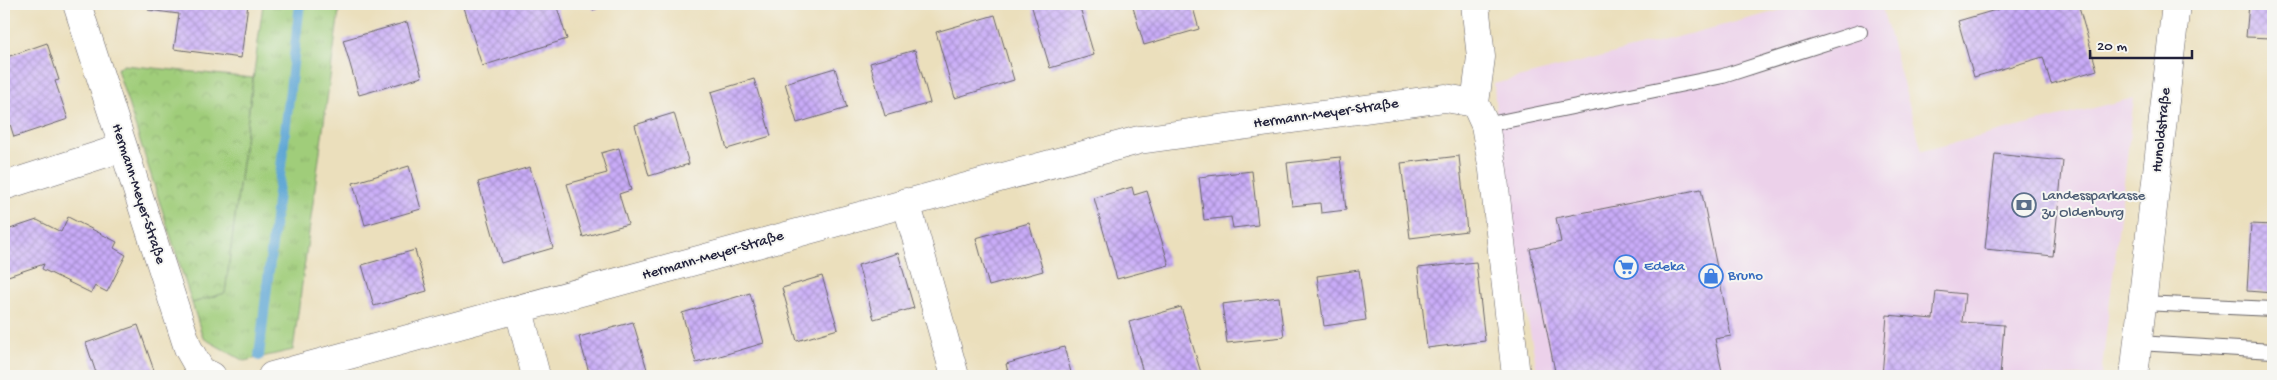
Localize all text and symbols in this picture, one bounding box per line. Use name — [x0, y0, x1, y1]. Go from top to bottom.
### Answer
scale bar — [2090, 28, 2192, 60]
text: 20 m — [2097, 38, 2127, 56]
street label: Hunoldstraße — [2149, 87, 2175, 173]
street label: Hermann-Meyer-Straße — [1252, 95, 1400, 133]
street label: Hermann-Meyer-Straße — [107, 122, 169, 267]
place label: Landessparkasse zu Oldenburg — [2042, 187, 2146, 222]
bank icon: Landessparkasse zu Oldenburg — [2011, 192, 2037, 218]
street label: Hermann-Meyer-Straße — [640, 227, 786, 285]
supermarket icon: Edeka — [1613, 254, 1639, 280]
place label: Edeka — [1644, 258, 1686, 276]
shop icon: Bruno — [1698, 263, 1724, 289]
place label: Bruno — [1727, 267, 1763, 285]

